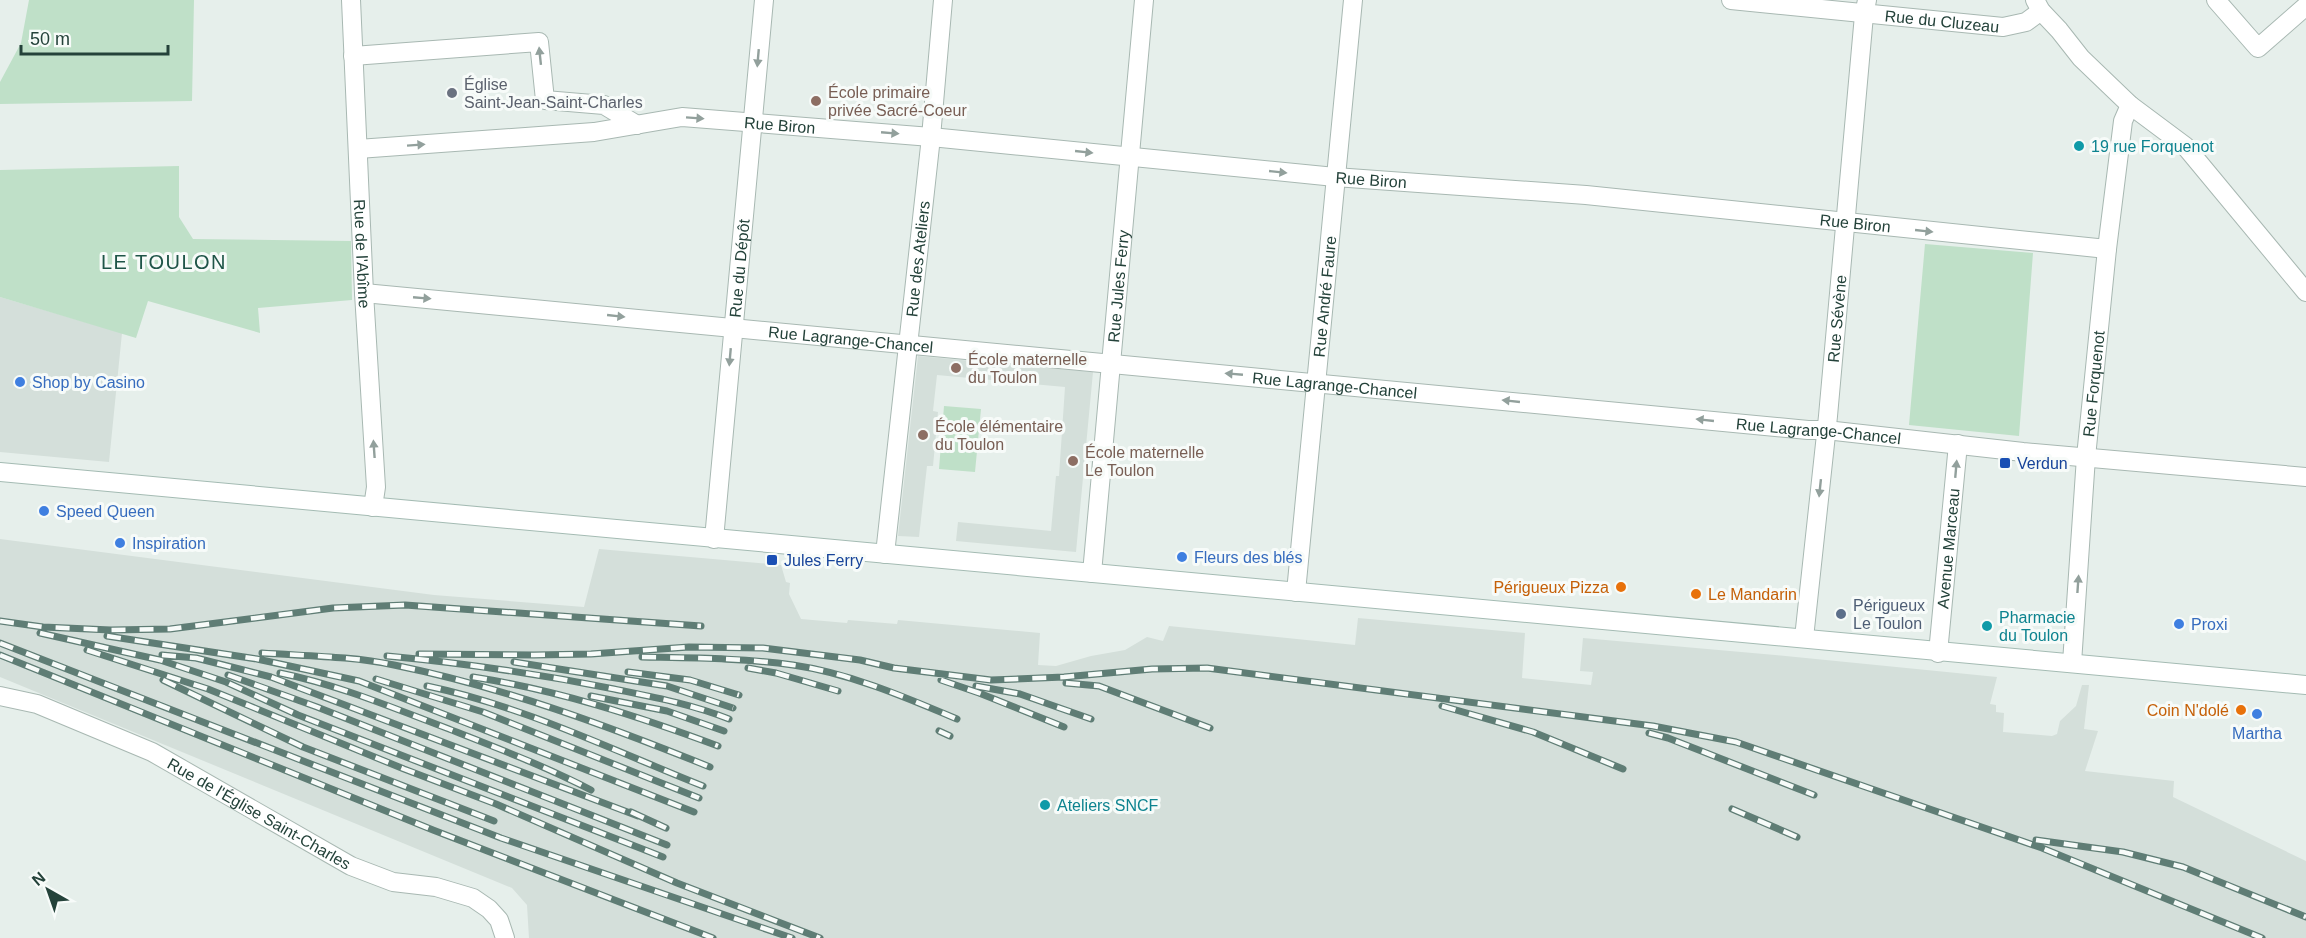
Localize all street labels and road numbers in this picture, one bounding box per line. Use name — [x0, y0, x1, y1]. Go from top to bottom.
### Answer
street label: Rue du Cluzeau — [1884, 7, 2000, 35]
street label: Rue Biron — [744, 114, 816, 136]
street label: Rue Biron — [1335, 169, 1407, 191]
street label: Rue de l'Abîme — [351, 199, 373, 309]
street label: Rue des Ateliers — [903, 200, 932, 318]
street label: Rue Biron — [1819, 211, 1892, 235]
street label: Rue du Dépôt — [726, 218, 752, 318]
street label: Rue Jules Ferry — [1104, 229, 1132, 343]
street label: Rue André Faure — [1310, 235, 1339, 358]
street label: Rue Sévène — [1824, 274, 1849, 363]
street label: Rue Lagrange-Chancel — [768, 323, 934, 355]
street label: Rue Forquenot — [2080, 329, 2107, 438]
street label: Rue Lagrange-Chancel — [1251, 369, 1418, 401]
street label: Rue Lagrange-Chancel — [1735, 415, 1902, 447]
street label: Avenue Marceau — [1934, 488, 1962, 609]
street label: Rue de l'Église Saint-Charles — [165, 754, 354, 872]

